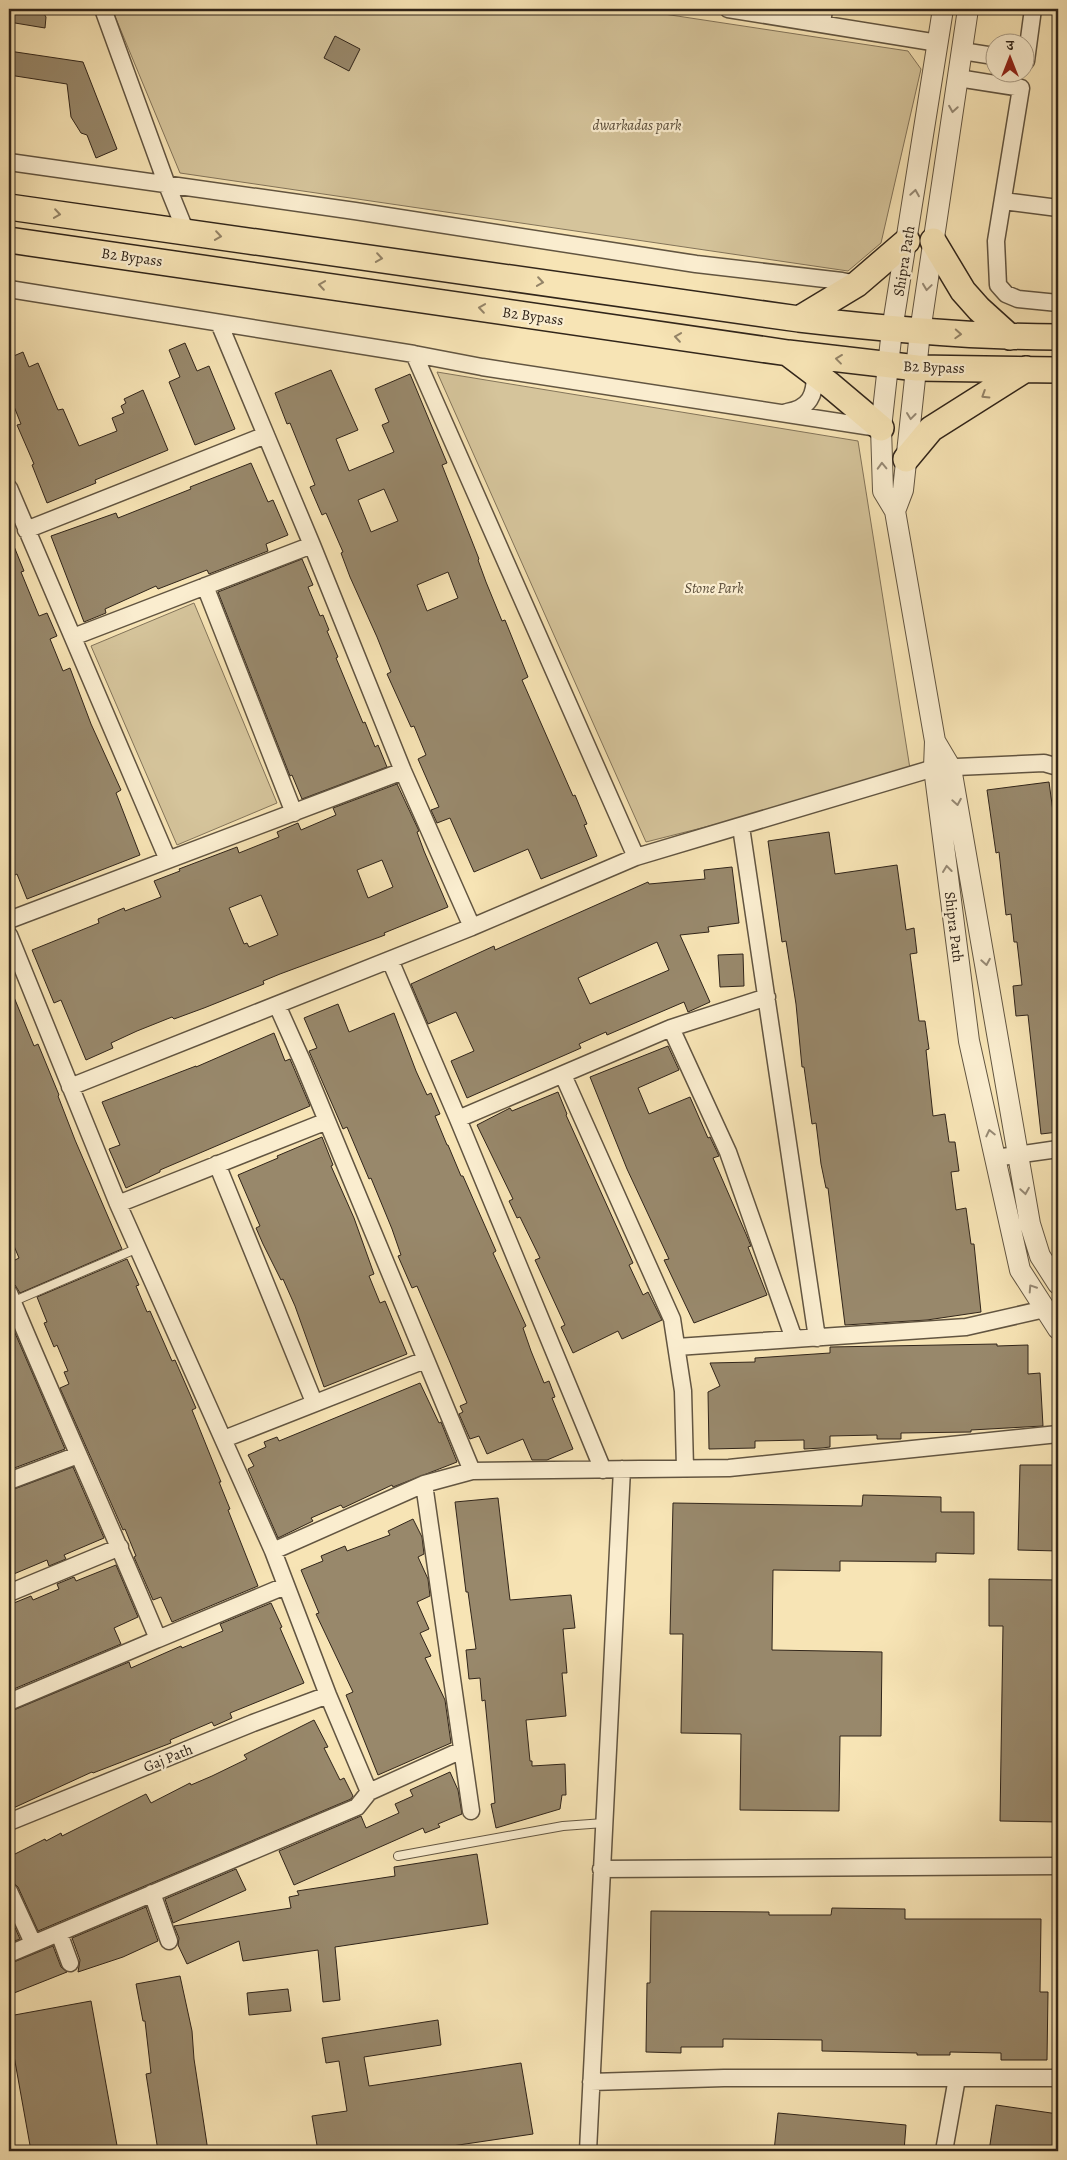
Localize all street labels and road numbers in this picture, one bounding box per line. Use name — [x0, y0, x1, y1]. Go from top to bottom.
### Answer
street label: Shipra Path — [889, 224, 919, 298]
street label: B2 Bypass — [100, 243, 164, 271]
street label: B2 Bypass — [501, 302, 565, 330]
street label: B2 Bypass — [903, 356, 965, 378]
street label: Shipra Path — [940, 890, 968, 964]
street label: Gaj Path — [140, 1739, 196, 1777]

